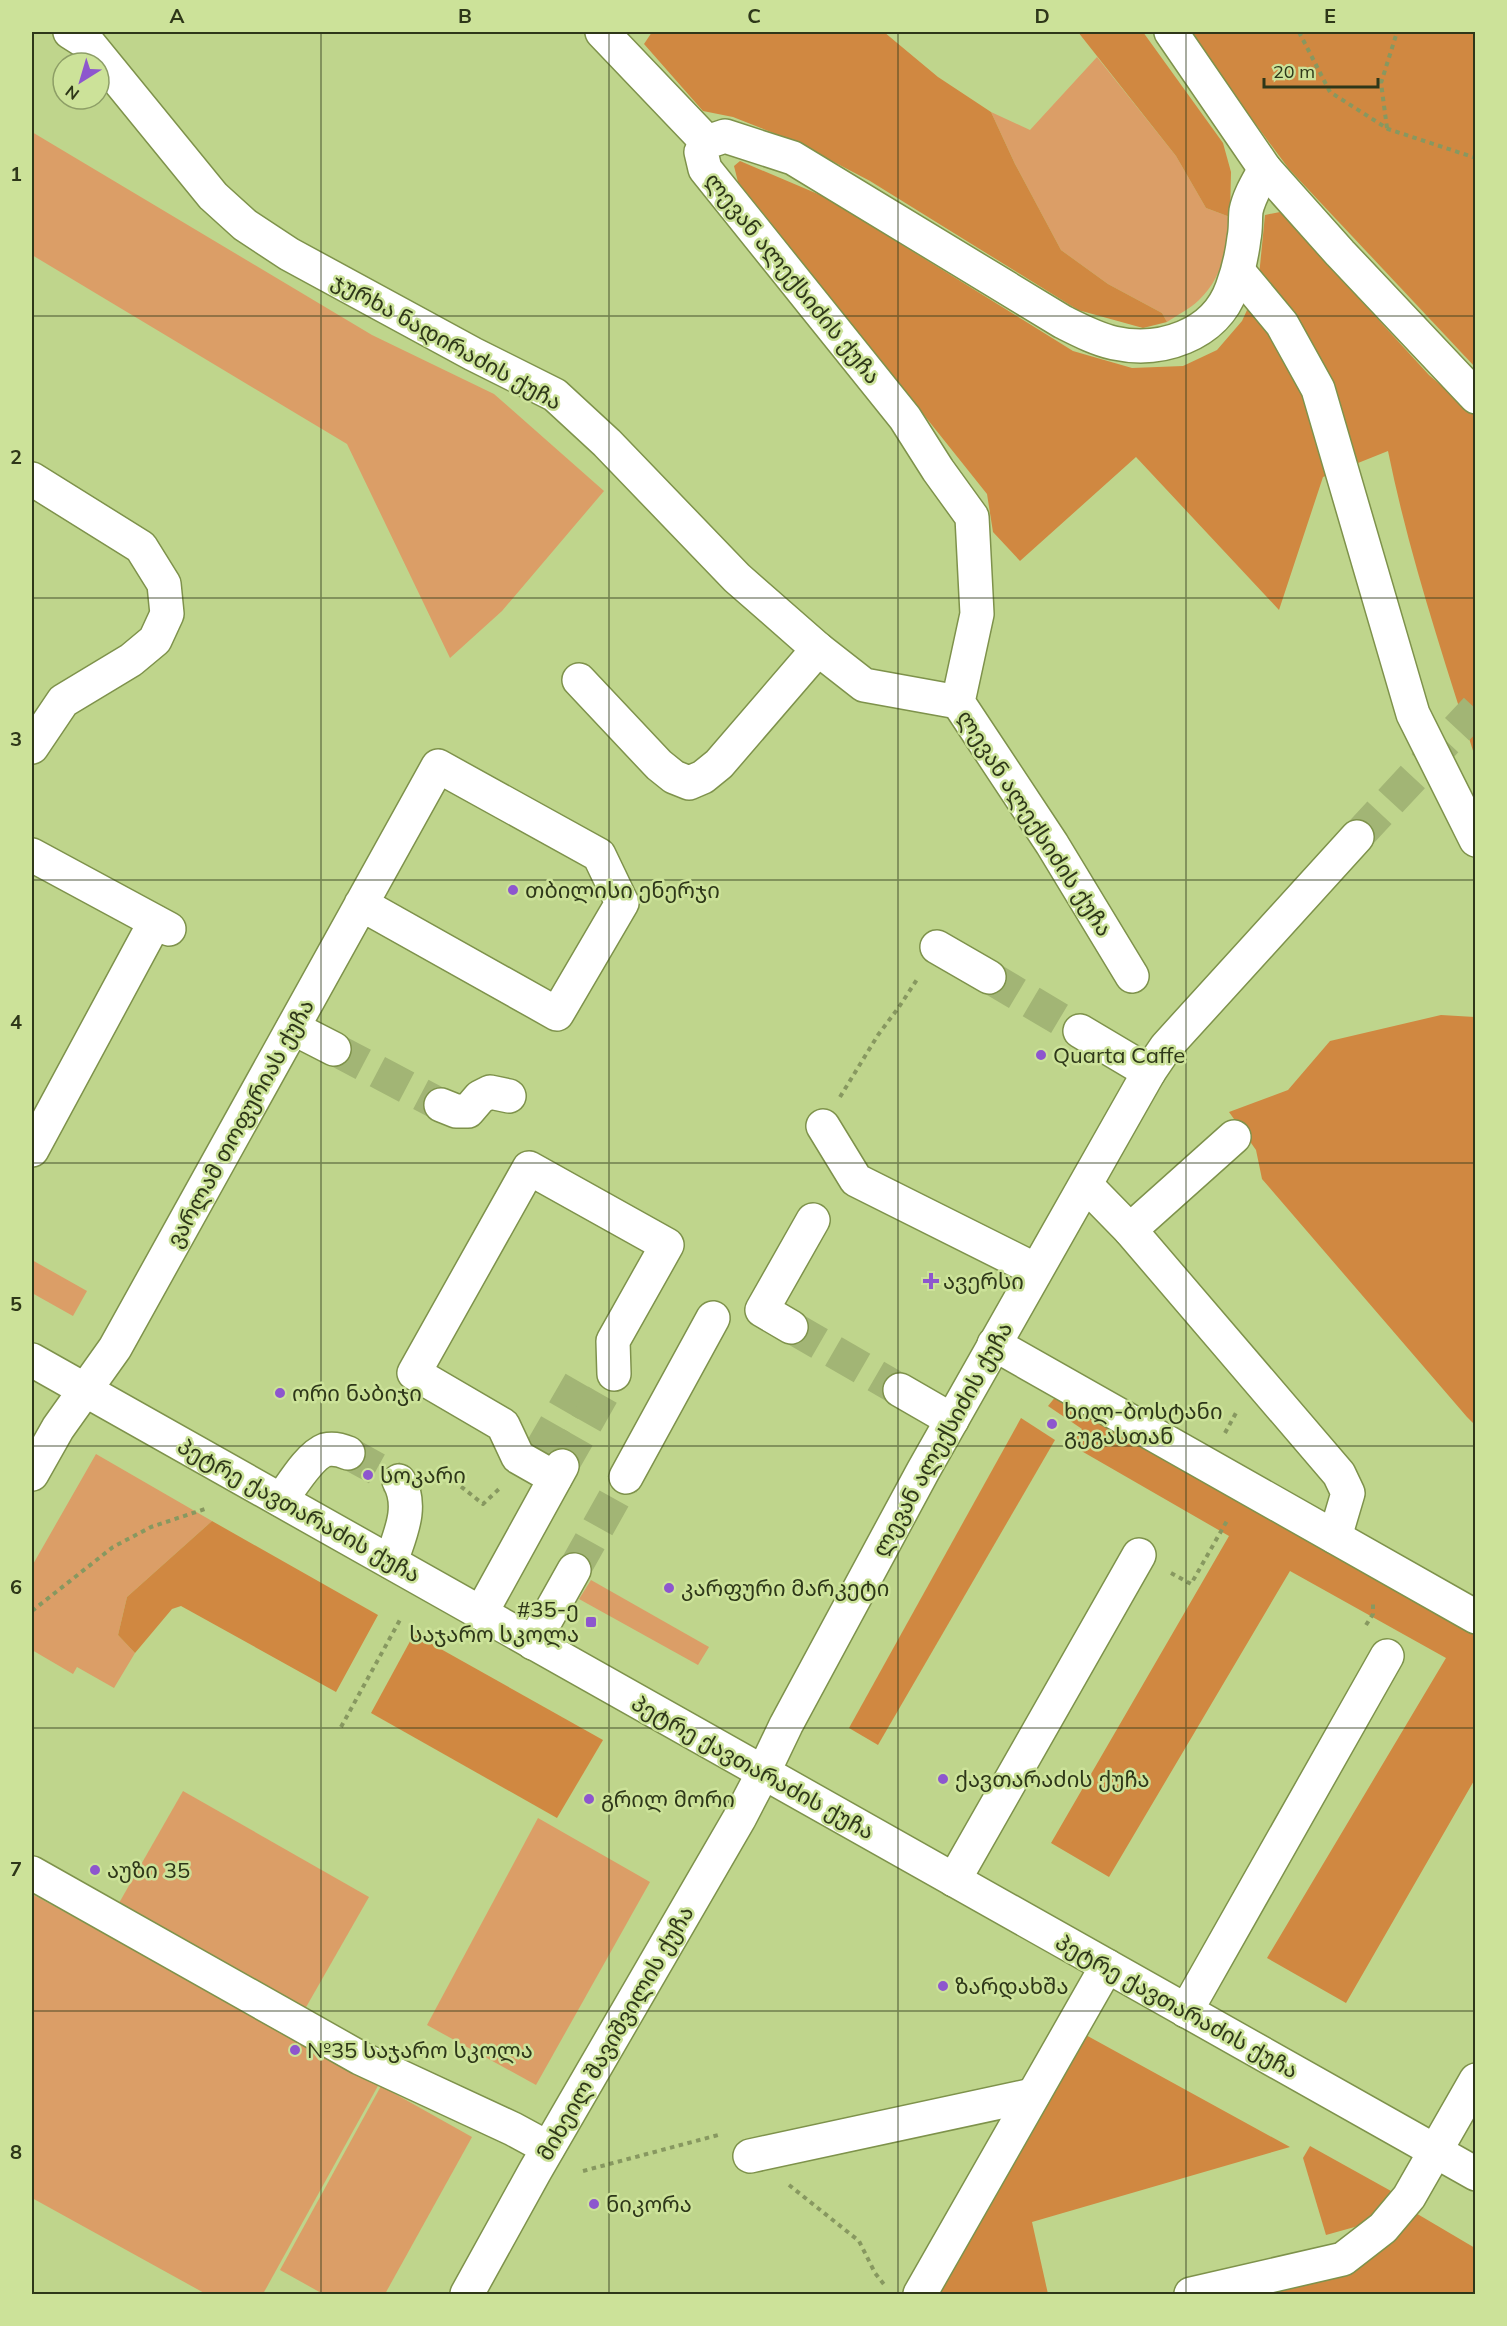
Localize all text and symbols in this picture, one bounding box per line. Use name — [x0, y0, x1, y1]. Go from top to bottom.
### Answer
text: A — [170, 3, 185, 28]
text: B — [458, 3, 472, 28]
text: C — [747, 3, 761, 28]
text: D — [1034, 3, 1050, 28]
text: E — [1324, 3, 1336, 28]
north arrow — [51, 51, 111, 111]
scale bar — [1264, 51, 1378, 89]
text: 20 m — [1273, 60, 1315, 83]
text: N — [61, 81, 83, 105]
text: 1 — [10, 161, 22, 186]
street label: ლევან ალექსიძის ქუჩა — [699, 167, 887, 389]
street label: ჯურხა ნადირაძის ქუჩა — [327, 266, 567, 416]
text: 2 — [10, 444, 22, 469]
street label: ლევან ალექსიძის ქუჩა — [951, 705, 1119, 941]
text: 3 — [10, 726, 22, 751]
place label: თბილისი ენერჯი — [525, 876, 720, 904]
marker: თბილისი ენერჯი — [506, 883, 520, 897]
street label: ვარლამ თოფურიას ქუჩა — [160, 994, 320, 1252]
text: 4 — [10, 1009, 22, 1034]
place label: Quarta Caffe — [1053, 1041, 1185, 1069]
marker: Quarta Caffe — [1034, 1048, 1048, 1062]
place label: ავერსი — [943, 1267, 1024, 1295]
marker: ავერსი — [924, 1274, 938, 1288]
text: 5 — [10, 1291, 22, 1316]
street label: ლევან ალექსიძის ქუჩა — [866, 1317, 1018, 1561]
place label: ორი ნაბიჯი — [292, 1379, 422, 1407]
marker: ორი ნაბიჯი — [273, 1386, 287, 1400]
place label: ხილ-ბოსტანი გუგასთან — [1064, 1397, 1223, 1450]
marker: ხილ-ბოსტანი გუგასთან — [1045, 1417, 1059, 1431]
street label: პეტრე ქავთარაძის ქუჩა — [173, 1432, 425, 1588]
place label: სოკარი — [380, 1461, 466, 1489]
marker: სოკარი — [361, 1468, 375, 1482]
text: 6 — [10, 1574, 22, 1599]
place label: კარფური მარკეტი — [681, 1574, 889, 1602]
marker: კარფური მარკეტი — [662, 1581, 676, 1595]
place label: #35-ე საჯარო სკოლა — [409, 1595, 579, 1648]
marker: #35-ე საჯარო სკოლა — [584, 1615, 598, 1629]
street label: პეტრე ქავთარაძის ქუჩა — [627, 1689, 879, 1845]
place label: ქავთარაძის ქუჩა — [955, 1765, 1150, 1793]
marker: ქავთარაძის ქუჩა — [936, 1772, 950, 1786]
place label: გრილ მორი — [601, 1785, 735, 1813]
marker: გრილ მორი — [582, 1792, 596, 1806]
text: 7 — [10, 1856, 22, 1881]
place label: აუზი 35 — [107, 1856, 190, 1884]
marker: აუზი 35 — [88, 1863, 102, 1877]
street label: მიხეილ შავიშვილის ქუჩა — [530, 1901, 700, 2165]
street label: პეტრე ქავთარაძის ქუჩა — [1051, 1928, 1303, 2084]
place label: ზარდახშა — [955, 1972, 1069, 2000]
marker: ზარდახშა — [936, 1979, 950, 1993]
place label: №35 საჯარო სკოლა — [307, 2036, 533, 2064]
marker: №35 საჯარო სკოლა — [288, 2043, 302, 2057]
text: 8 — [10, 2139, 22, 2164]
place label: ნიკორა — [606, 2190, 692, 2218]
marker: ნიკორა — [587, 2197, 601, 2211]

